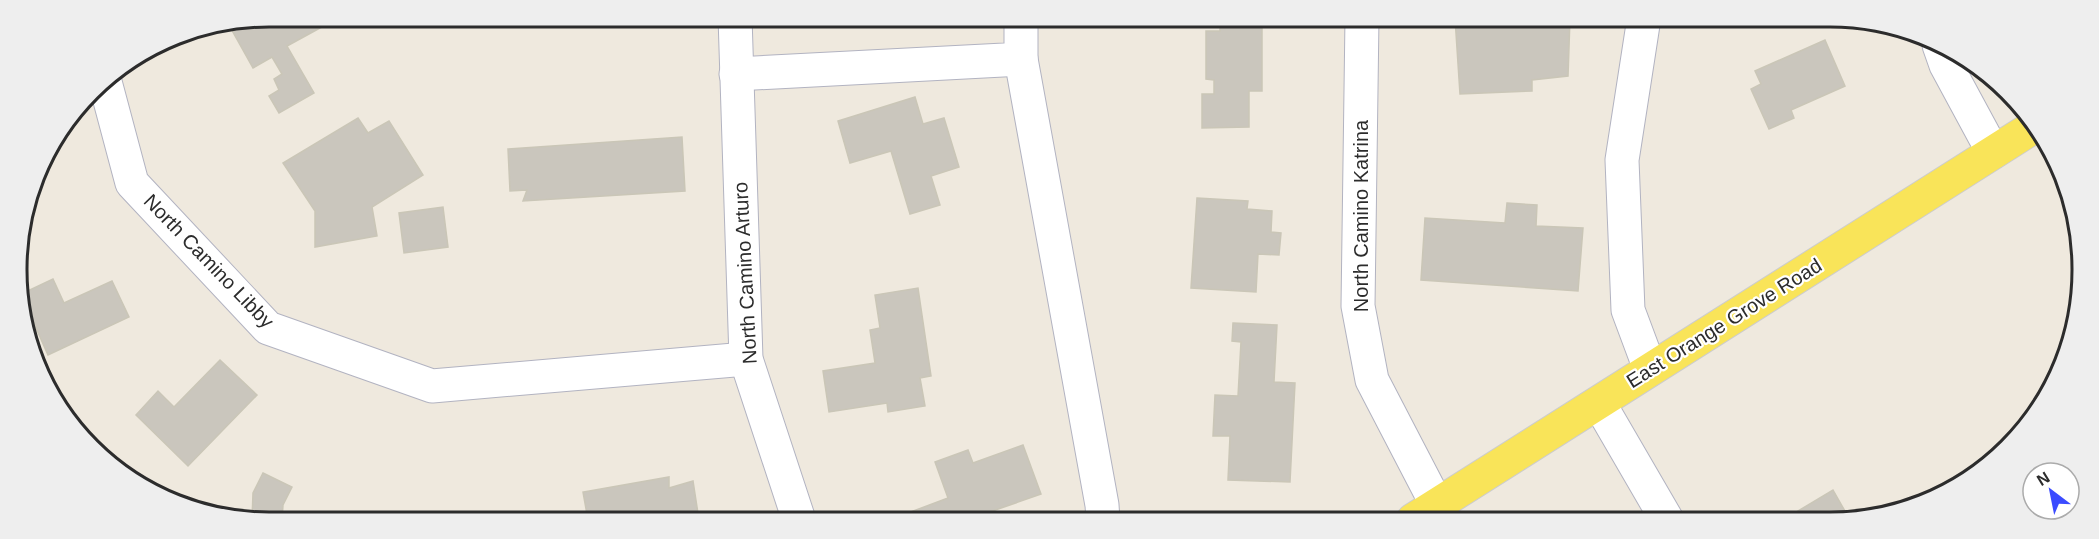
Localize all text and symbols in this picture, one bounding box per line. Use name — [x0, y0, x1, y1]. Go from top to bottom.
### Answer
street label: North Camino Katrina — [1350, 119, 1372, 312]
street label: North Camino Arturo — [729, 181, 761, 365]
street label: North Camino Libby — [140, 190, 278, 332]
street label: East Orange Grove Road — [1622, 254, 1826, 392]
north arrow — [2021, 461, 2081, 521]
text: N — [2034, 468, 2053, 489]

